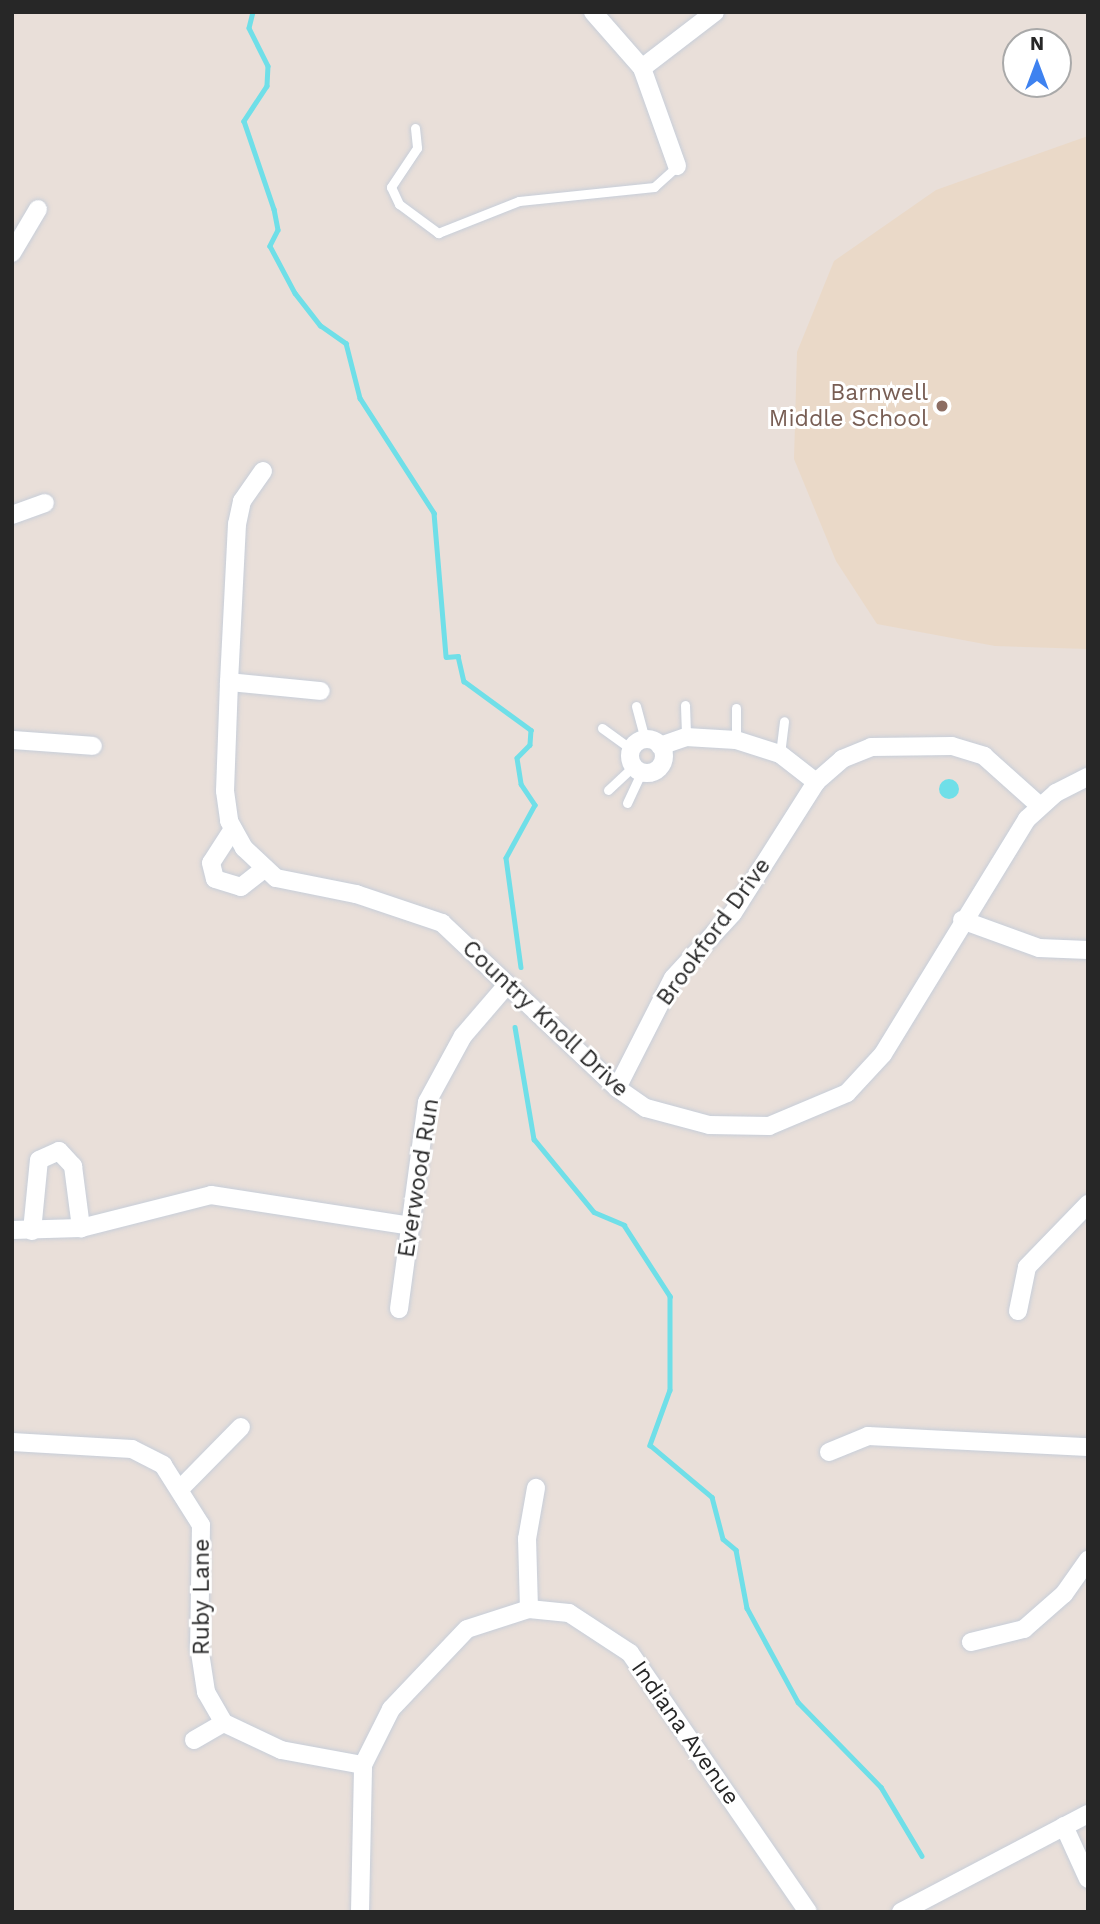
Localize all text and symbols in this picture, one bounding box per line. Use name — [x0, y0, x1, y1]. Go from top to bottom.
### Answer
north arrow — [1002, 28, 1072, 98]
text: N — [1030, 32, 1044, 55]
place label: Barnwell Middle School — [769, 379, 928, 433]
marker: Barnwell Middle School — [934, 398, 950, 414]
street label: Brookford Drive — [651, 853, 777, 1011]
street label: Country Knoll Drive — [456, 934, 634, 1104]
street label: Everwood Run — [393, 1096, 445, 1260]
street label: Ruby Lane — [188, 1538, 216, 1656]
street label: Indiana Avenue — [625, 1655, 745, 1811]

